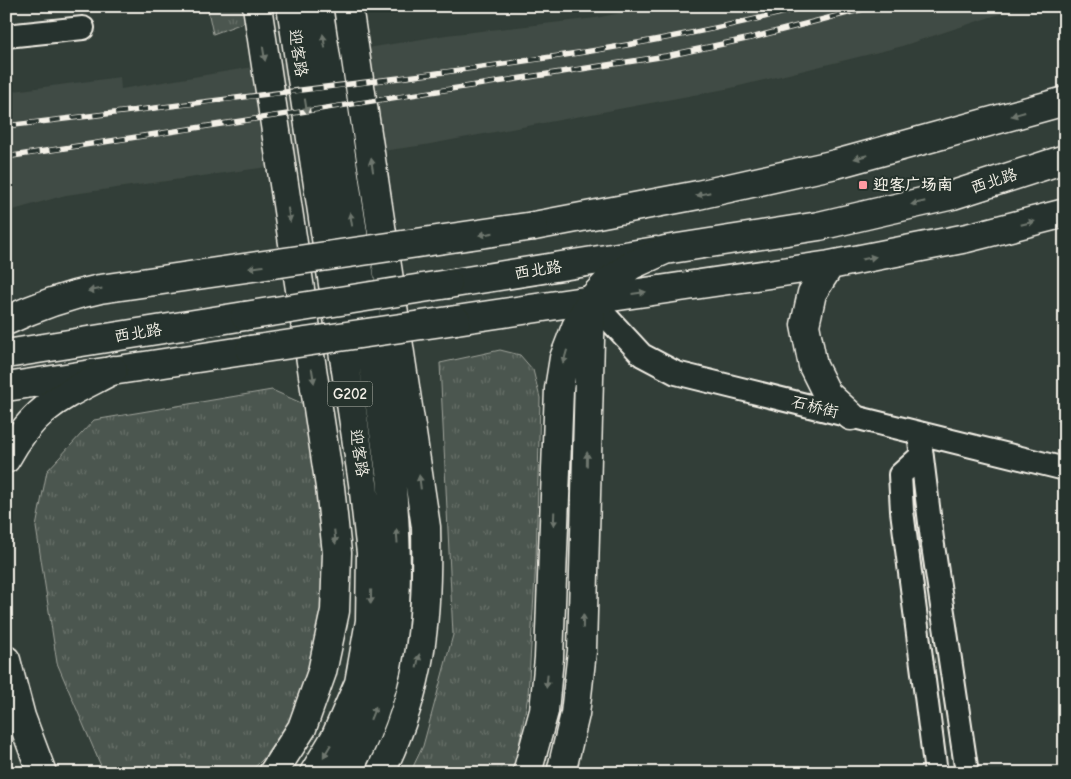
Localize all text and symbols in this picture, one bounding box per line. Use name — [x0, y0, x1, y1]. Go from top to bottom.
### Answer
street label: 迎客路 — [285, 28, 311, 78]
one-way arrow — [319, 33, 327, 49]
one-way arrow — [261, 47, 269, 63]
one-way arrow — [302, 99, 310, 115]
one-way arrow — [1010, 110, 1025, 118]
one-way arrow — [854, 154, 869, 162]
one-way arrow — [368, 157, 376, 173]
street label: 西北路 — [968, 165, 1020, 197]
place label: 迎客广场南 — [873, 176, 953, 194]
marker: 迎客广场南 — [857, 179, 869, 191]
one-way arrow — [695, 190, 710, 198]
one-way arrow — [910, 199, 925, 207]
one-way arrow — [285, 207, 293, 223]
one-way arrow — [347, 211, 355, 227]
one-way arrow — [1020, 219, 1035, 227]
one-way arrow — [478, 231, 494, 239]
one-way arrow — [862, 254, 877, 262]
street label: 西北路 — [513, 257, 563, 283]
one-way arrow — [247, 263, 263, 271]
one-way arrow — [87, 287, 103, 295]
one-way arrow — [632, 289, 648, 297]
street label: 西北路 — [113, 320, 163, 346]
one-way arrow — [560, 350, 568, 365]
one-way arrow — [310, 368, 318, 384]
road number: G202 — [328, 382, 372, 406]
street label: 石桥街 — [790, 392, 840, 422]
street label: 迎客路 — [346, 428, 372, 478]
one-way arrow — [584, 450, 592, 466]
one-way arrow — [416, 474, 424, 490]
one-way arrow — [550, 511, 558, 527]
one-way arrow — [392, 527, 400, 543]
one-way arrow — [332, 529, 340, 545]
one-way arrow — [367, 589, 375, 605]
one-way arrow — [579, 613, 587, 629]
one-way arrow — [415, 652, 423, 668]
one-way arrow — [543, 674, 551, 690]
one-way arrow — [370, 706, 378, 720]
one-way arrow — [323, 744, 332, 757]

